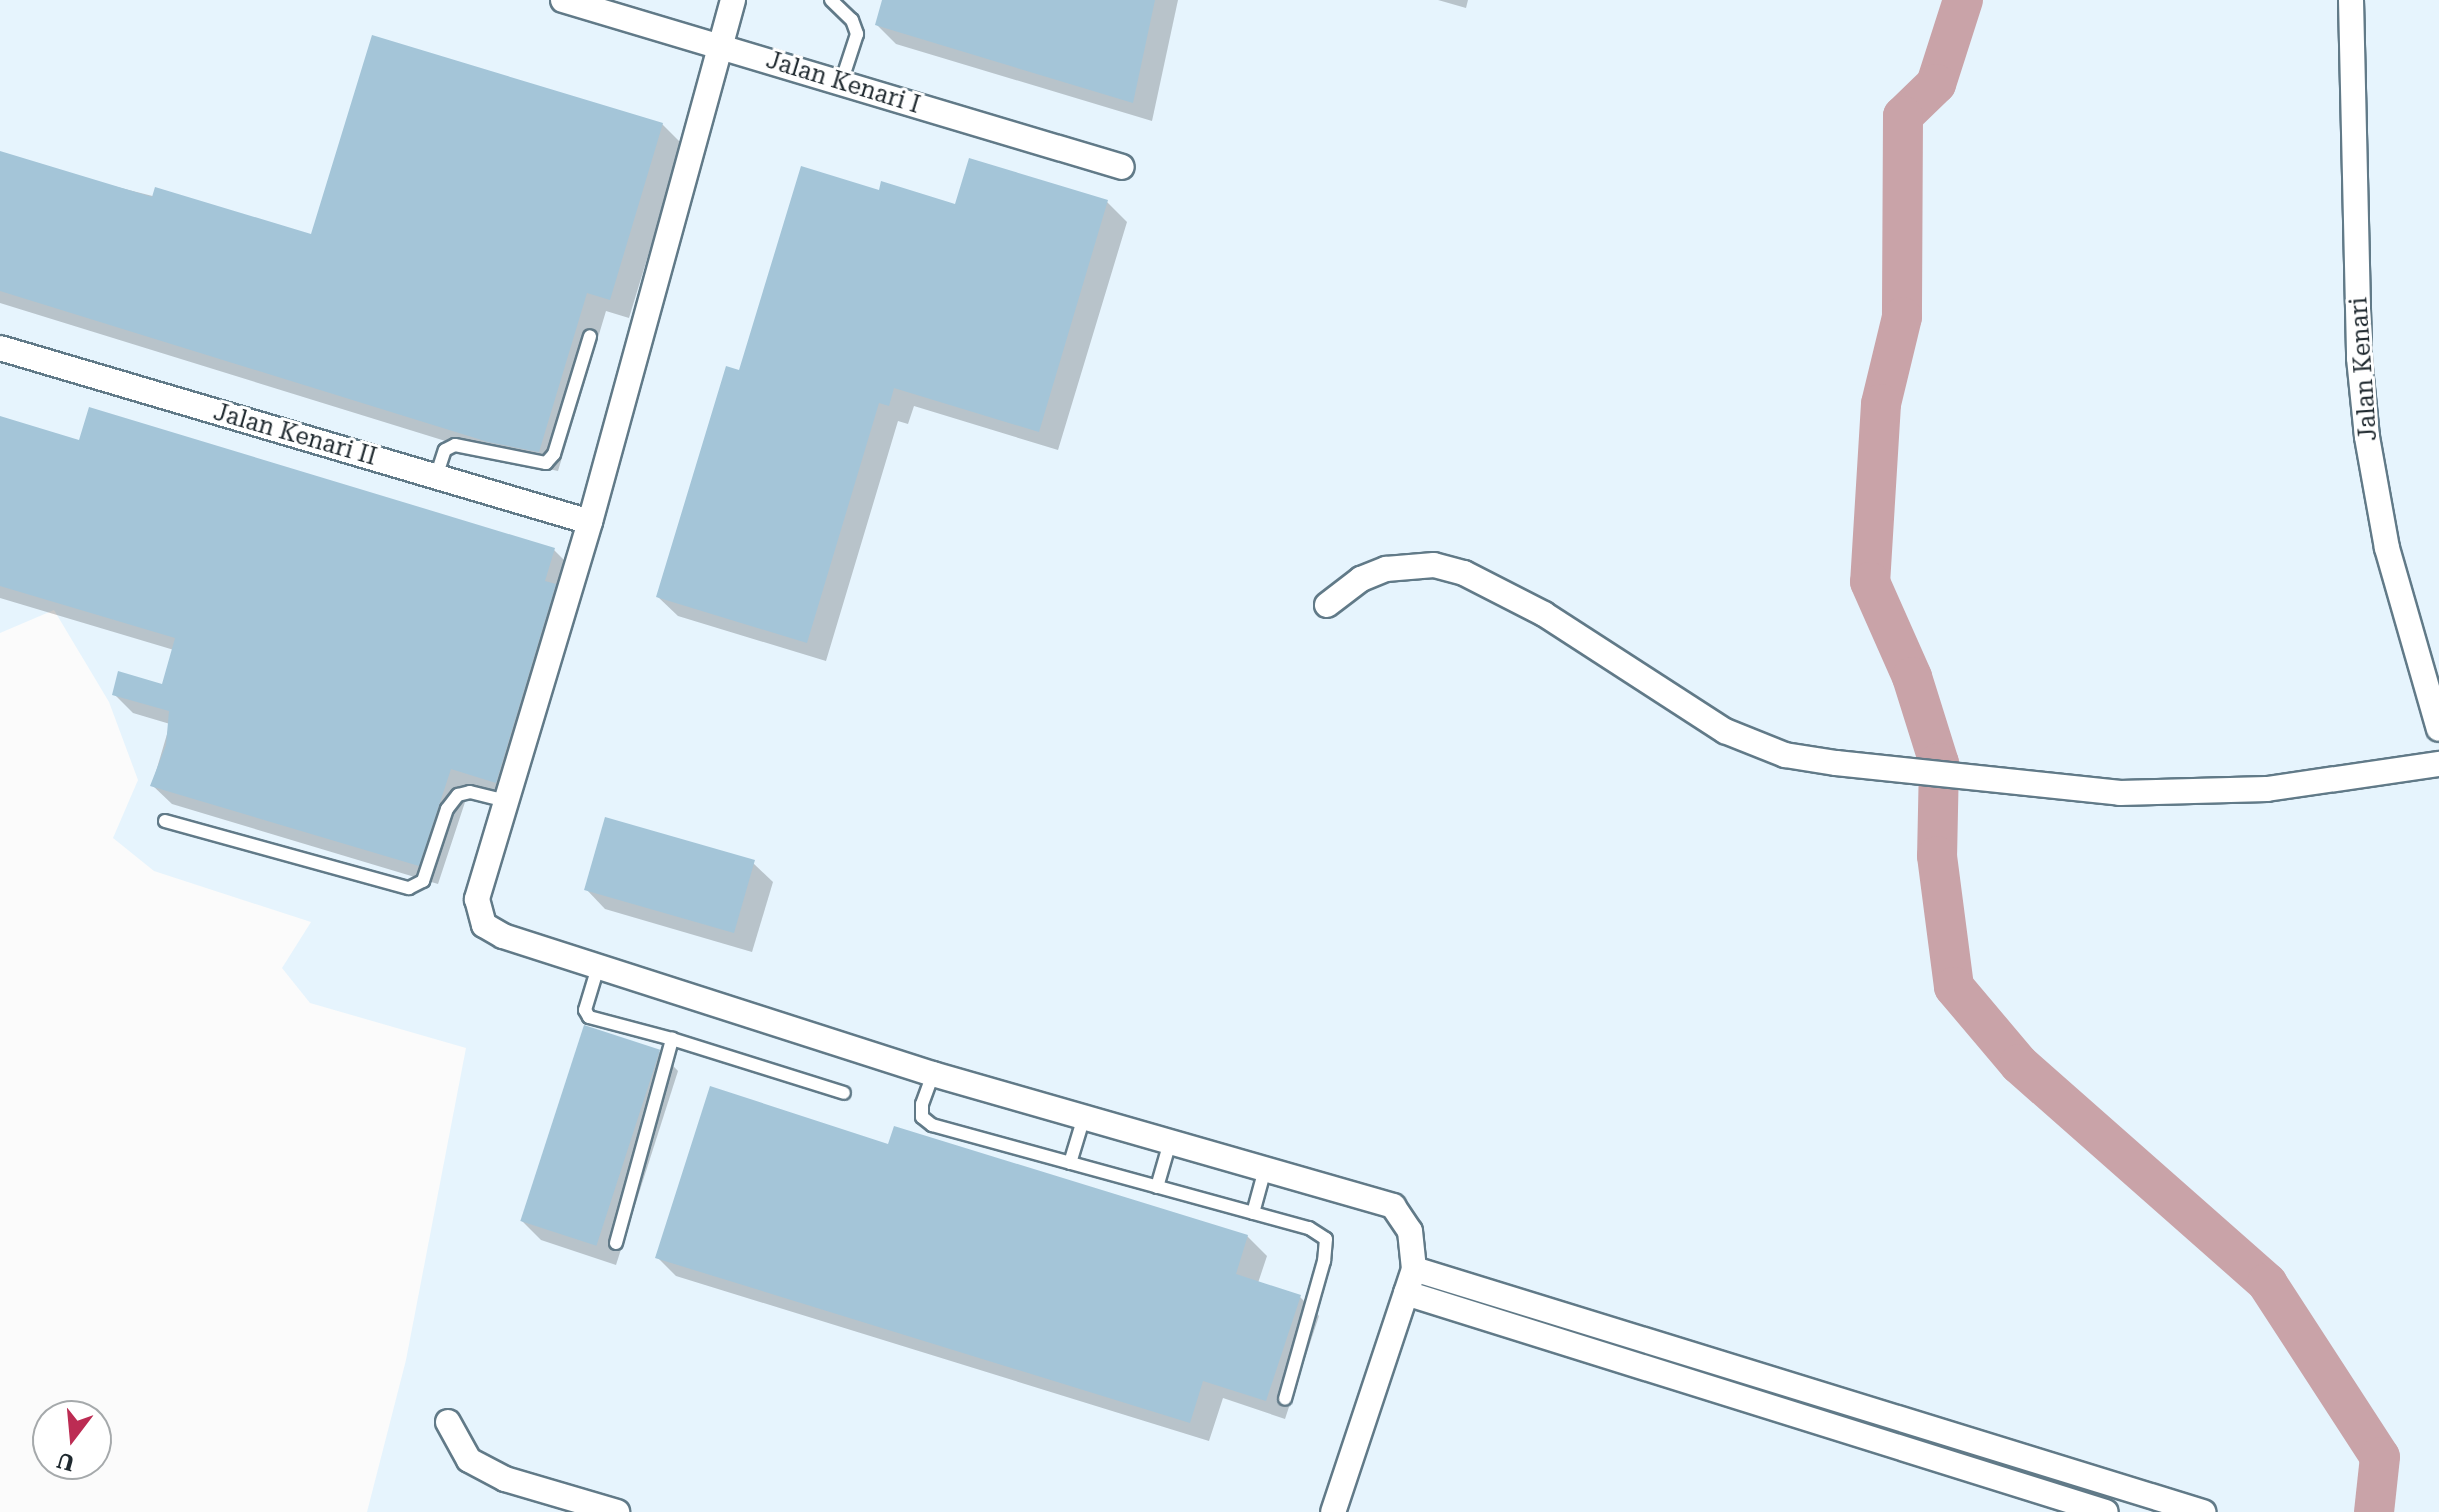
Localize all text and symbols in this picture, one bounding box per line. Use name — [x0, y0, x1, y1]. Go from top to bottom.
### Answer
street label: Jalan Kenari I — [763, 46, 923, 120]
street label: Jalan Kenari — [2345, 296, 2383, 442]
street label: Jalan Kenari II — [210, 398, 380, 472]
north arrow — [32, 1400, 112, 1480]
text: U — [54, 1447, 77, 1476]

